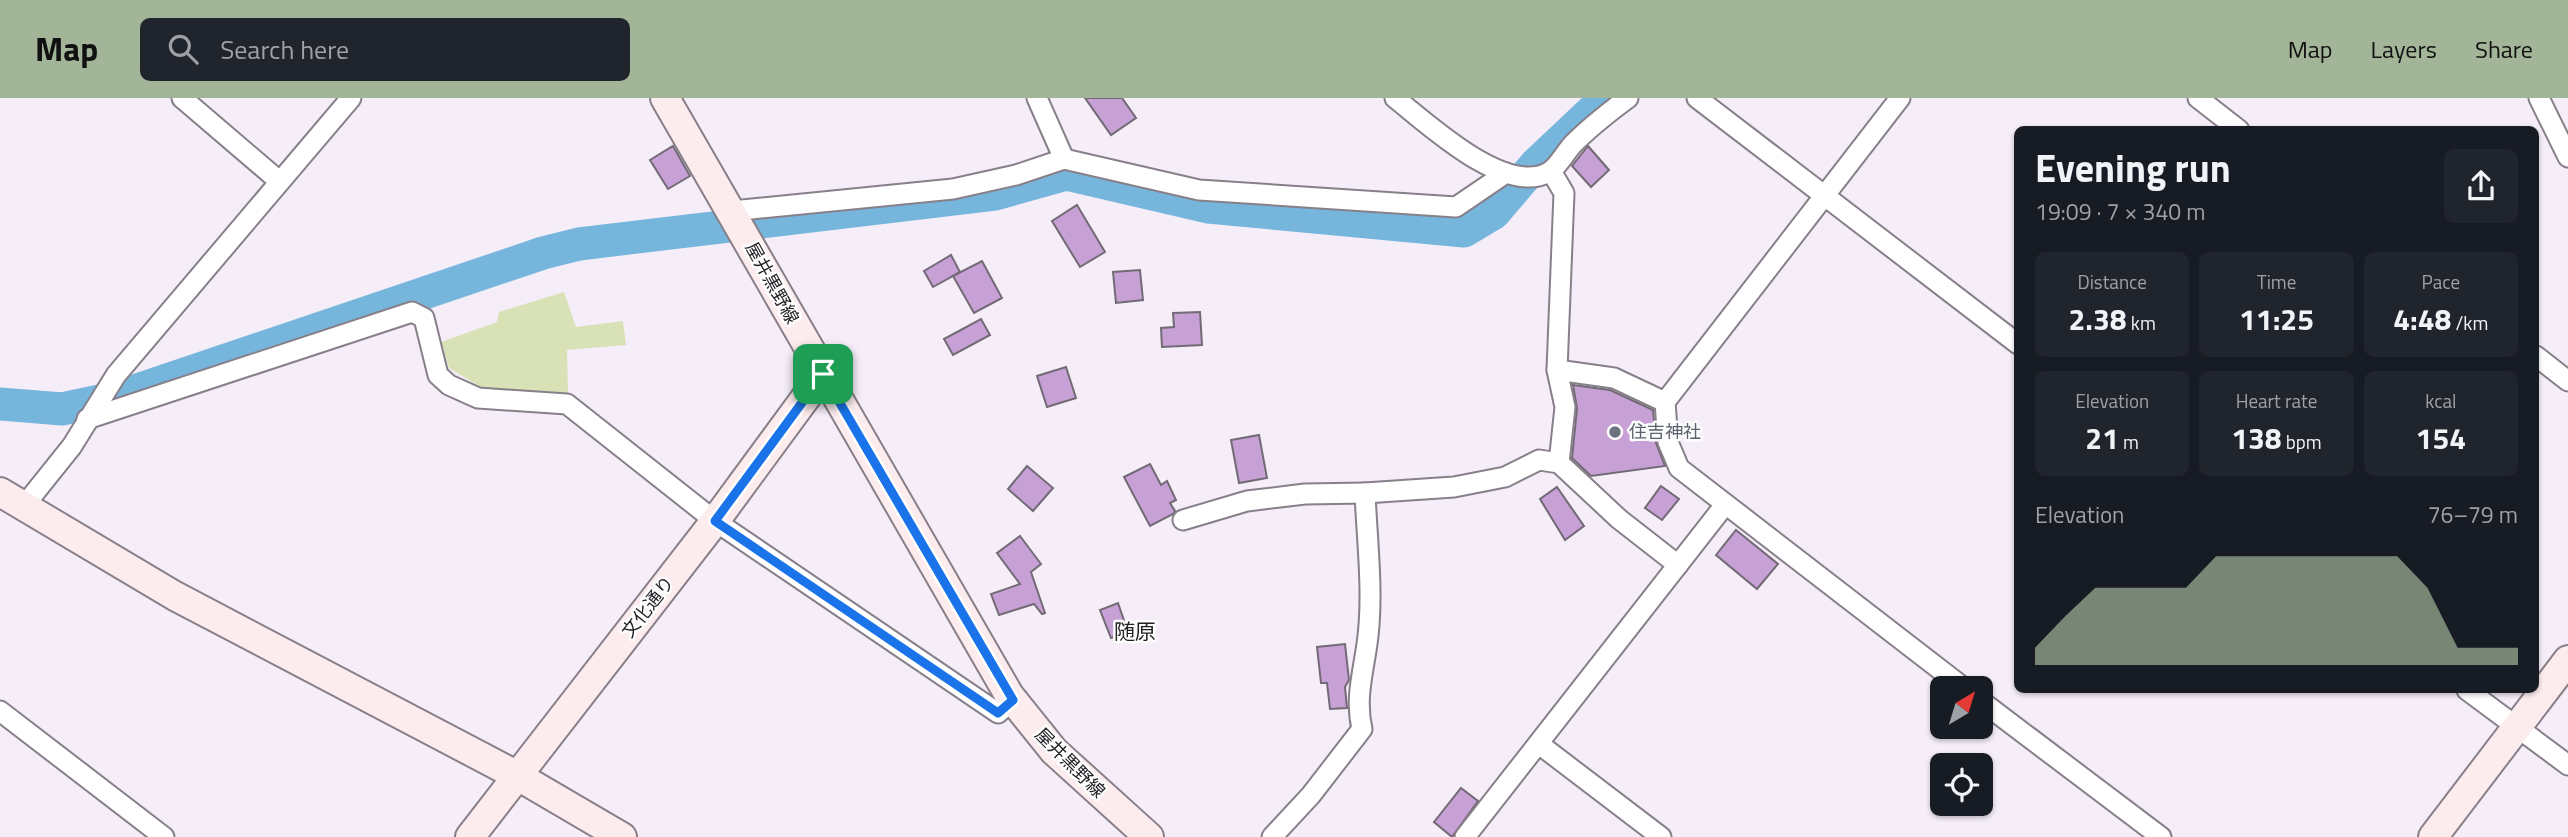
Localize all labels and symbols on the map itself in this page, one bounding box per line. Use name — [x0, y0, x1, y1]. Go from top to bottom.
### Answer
street label: 屋井黒野線 — [739, 237, 806, 329]
pin — [793, 344, 853, 404]
place label: 住吉神社 — [1629, 418, 1701, 445]
marker: 住吉神社 — [1607, 424, 1623, 440]
street label: 文化通り — [615, 570, 680, 643]
district label: 随原 — [1114, 615, 1156, 647]
north arrow — [1930, 676, 1993, 738]
street label: 屋井黒野線 — [1029, 721, 1112, 804]

